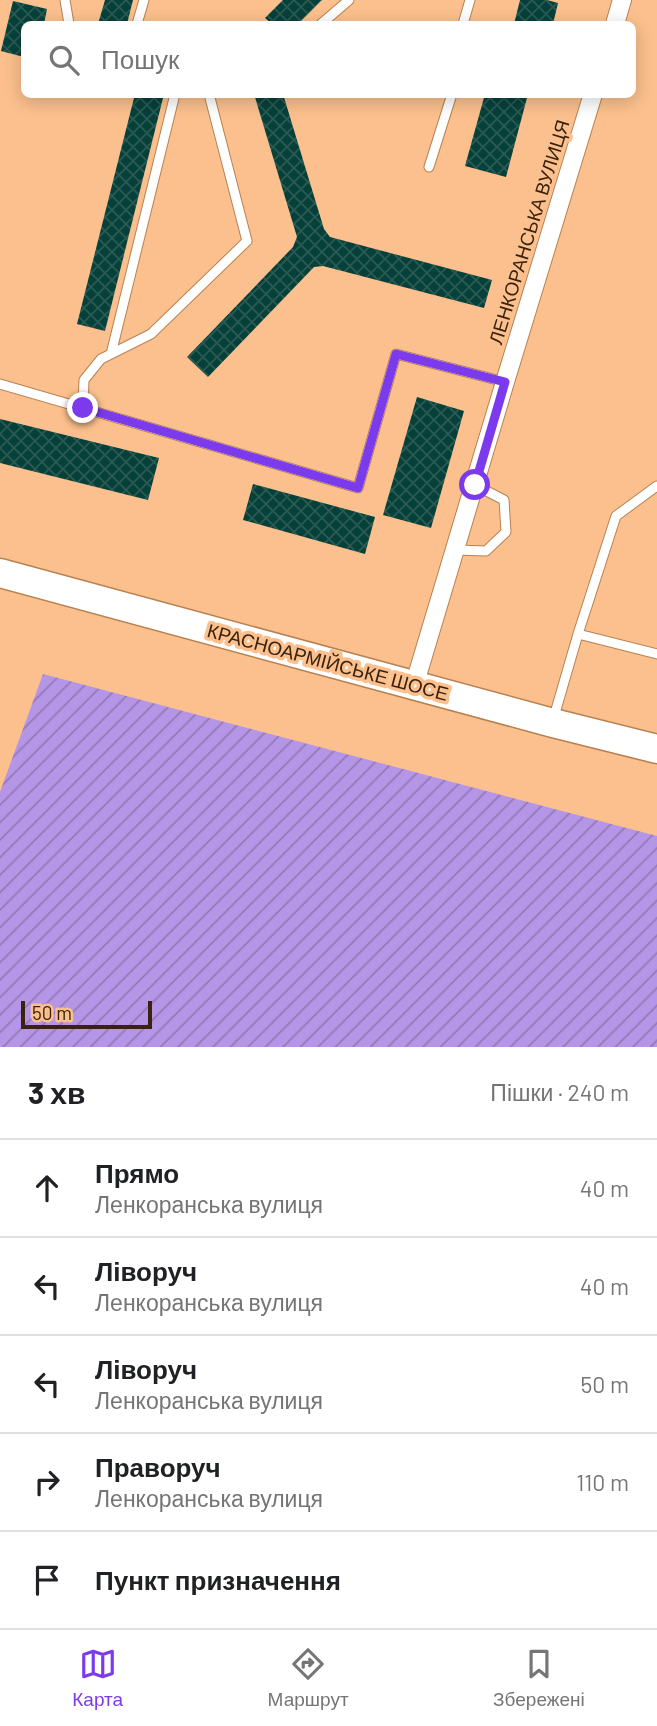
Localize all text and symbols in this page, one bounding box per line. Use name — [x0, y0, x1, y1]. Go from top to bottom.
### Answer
search box — [21, 21, 636, 98]
icon: search — [45, 41, 83, 79]
text: Пошук — [101, 43, 179, 74]
street label: ЛЕНКОРАНСЬКА ВУЛИЦЯ — [483, 117, 574, 347]
route end — [67, 392, 98, 423]
route start — [459, 469, 490, 500]
street label: КРАСНОАРМІЙСЬКЕ ШОСЕ — [205, 618, 451, 705]
scale bar — [21, 998, 152, 1030]
text: 50 m — [32, 1001, 72, 1024]
text: 3 хв — [28, 1074, 85, 1110]
text: Пішки · 240 m — [490, 1078, 629, 1106]
text: Прямо — [95, 1157, 179, 1188]
icon: ahead — [28, 1169, 66, 1207]
text: 40 m — [580, 1174, 629, 1202]
text: Ленкоранська вулиця — [95, 1190, 323, 1218]
text: Ліворуч — [95, 1255, 197, 1286]
icon: left — [28, 1267, 66, 1305]
text: 40 m — [580, 1272, 629, 1300]
text: Ленкоранська вулиця — [95, 1288, 323, 1316]
text: Ліворуч — [95, 1353, 197, 1384]
icon: left — [28, 1365, 66, 1403]
text: 50 m — [581, 1370, 629, 1398]
text: Ленкоранська вулиця — [95, 1386, 323, 1414]
text: Праворуч — [95, 1451, 221, 1482]
icon: right — [28, 1463, 66, 1501]
text: 110 m — [576, 1468, 629, 1496]
text: Ленкоранська вулиця — [95, 1484, 323, 1512]
icon: arrive — [28, 1561, 66, 1599]
text: Пункт призначення — [95, 1564, 341, 1595]
tab: Карта — [72, 1645, 123, 1711]
tab: Маршрут — [268, 1645, 349, 1711]
tab: Збережені — [493, 1645, 585, 1711]

